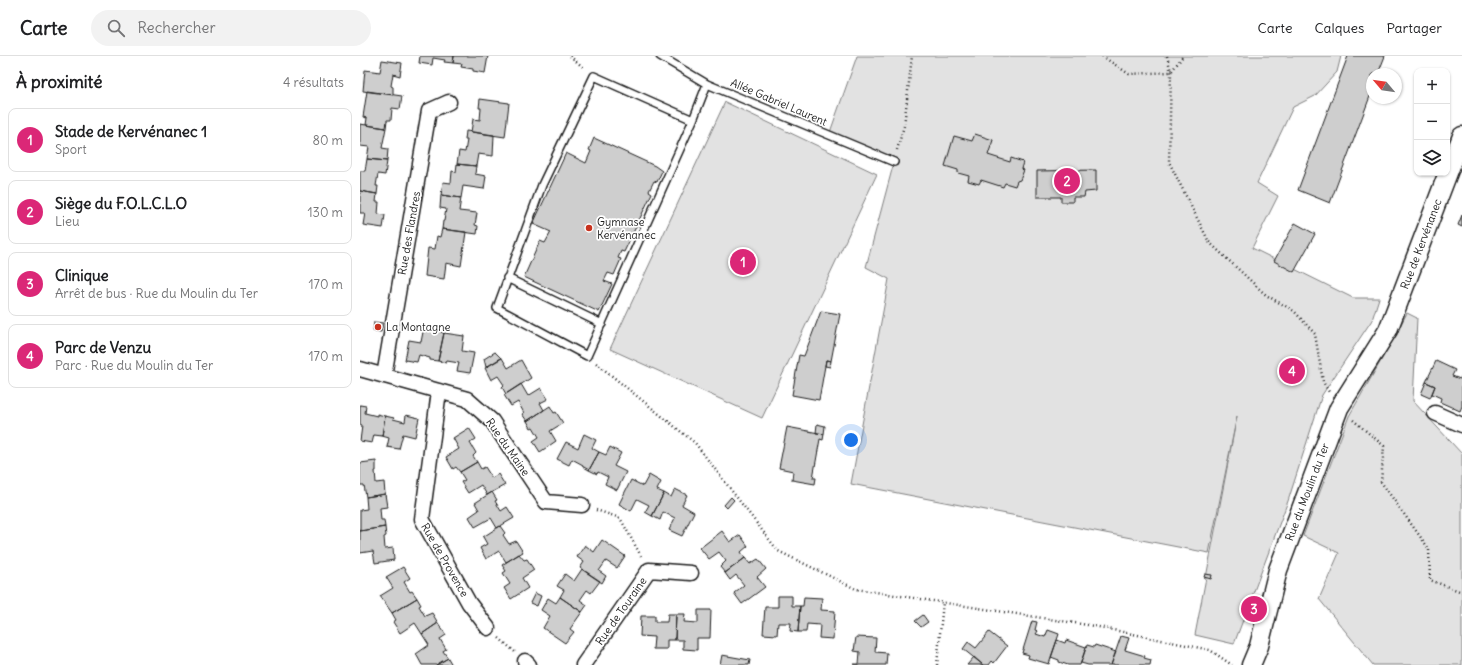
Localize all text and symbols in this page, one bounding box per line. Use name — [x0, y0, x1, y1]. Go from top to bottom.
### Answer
search box — [91, 10, 371, 46]
text: Carte — [20, 16, 67, 40]
icon: search — [105, 17, 127, 39]
text: Rechercher — [137, 18, 216, 37]
text: Carte — [1258, 19, 1292, 37]
text: Calques — [1314, 19, 1364, 37]
text: Partager — [1386, 19, 1442, 37]
north arrow — [1366, 68, 1402, 104]
map controls — [1414, 68, 1450, 176]
button: + — [1414, 68, 1450, 104]
text: À proximité — [16, 71, 102, 93]
text: 4 résultats — [283, 74, 344, 91]
street label: Allée Gabriel Laurent — [729, 75, 830, 129]
button: − — [1414, 104, 1450, 140]
text: Stade de Kervénanec 1 — [55, 122, 207, 141]
text: 1 — [27, 132, 33, 149]
text: 80 m — [312, 132, 343, 149]
button: layers — [1414, 140, 1450, 176]
text: Sport — [55, 141, 87, 158]
pin: 2 — [1054, 166, 1080, 196]
street label: Rue des Flandres — [395, 190, 423, 276]
text: Siège du F.O.L.C.L.O — [55, 194, 187, 213]
street label: Rue de Kervénanec — [1397, 197, 1445, 291]
text: 2 — [26, 204, 34, 221]
text: 130 m — [307, 204, 343, 221]
text: Lieu — [55, 213, 80, 230]
place label: Gymnase Kervénanec — [597, 215, 656, 242]
marker: Gymnase Kervénanec — [584, 223, 594, 233]
pin: 1 — [730, 247, 756, 277]
text: Clinique — [55, 266, 109, 285]
text: 3 — [26, 276, 34, 293]
text: 170 m — [308, 276, 343, 293]
text: Arrêt de bus · Rue du Moulin du Ter — [55, 285, 258, 302]
place label: La Montagne — [386, 320, 451, 334]
marker: La Montagne — [373, 322, 383, 332]
text: Parc de Venzu — [55, 338, 151, 357]
text: 4 — [26, 348, 34, 365]
text: 170 m — [308, 348, 343, 365]
pin: 4 — [1279, 356, 1305, 386]
text: Parc · Rue du Moulin du Ter — [55, 357, 213, 374]
street label: Rue du Maine — [483, 415, 533, 479]
your location — [841, 430, 861, 450]
street label: Rue du Moulin du Ter — [1282, 441, 1332, 543]
street label: Rue de Provence — [418, 521, 472, 599]
street label: Rue de Touraine — [592, 574, 650, 648]
pin: 3 — [1241, 594, 1267, 624]

